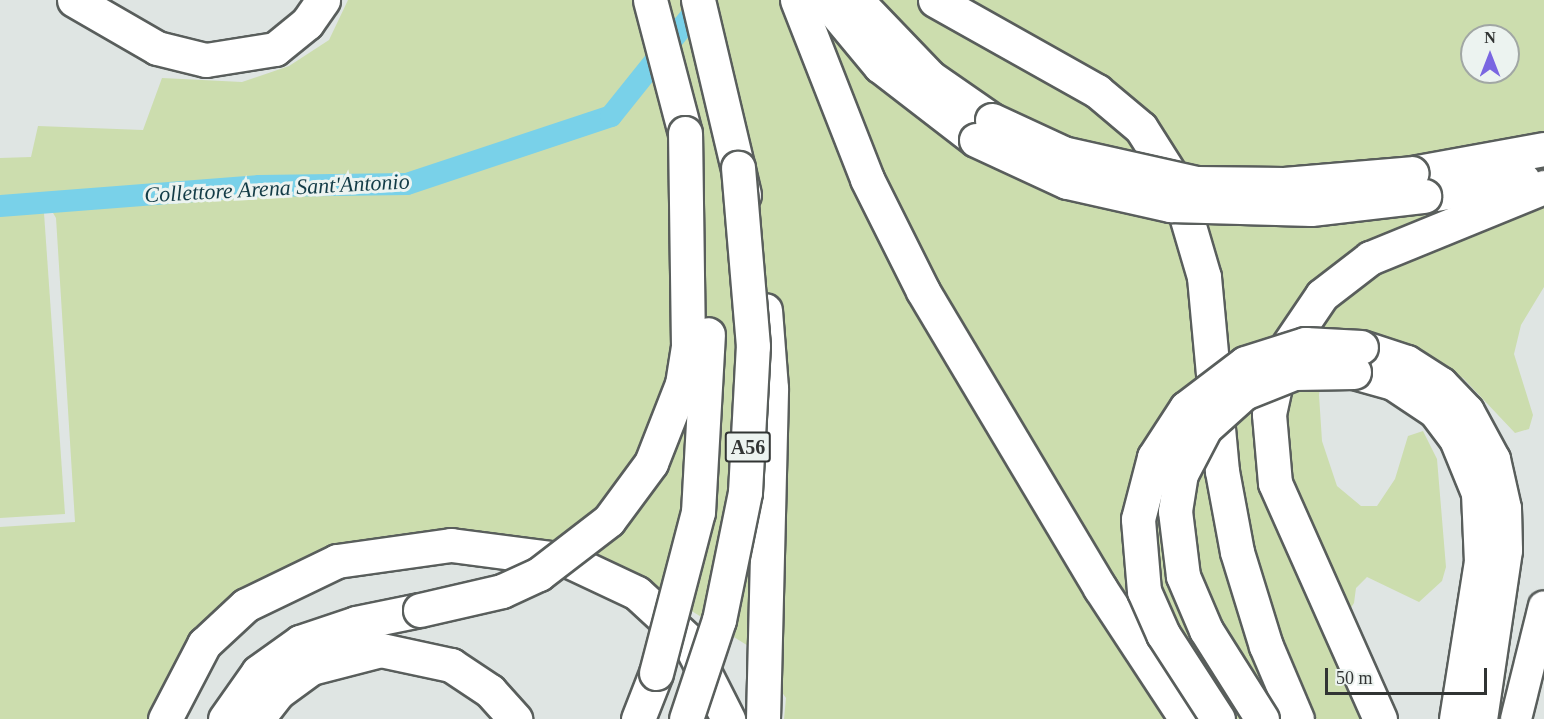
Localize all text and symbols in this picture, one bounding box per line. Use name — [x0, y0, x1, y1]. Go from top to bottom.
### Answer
north arrow — [1460, 24, 1520, 84]
text: N — [1484, 29, 1496, 46]
water label: Collettore Arena Sant'Antonio — [144, 168, 410, 208]
road number: A56 — [724, 430, 772, 464]
scale bar — [1328, 656, 1490, 694]
text: 50 m — [1336, 668, 1373, 688]

